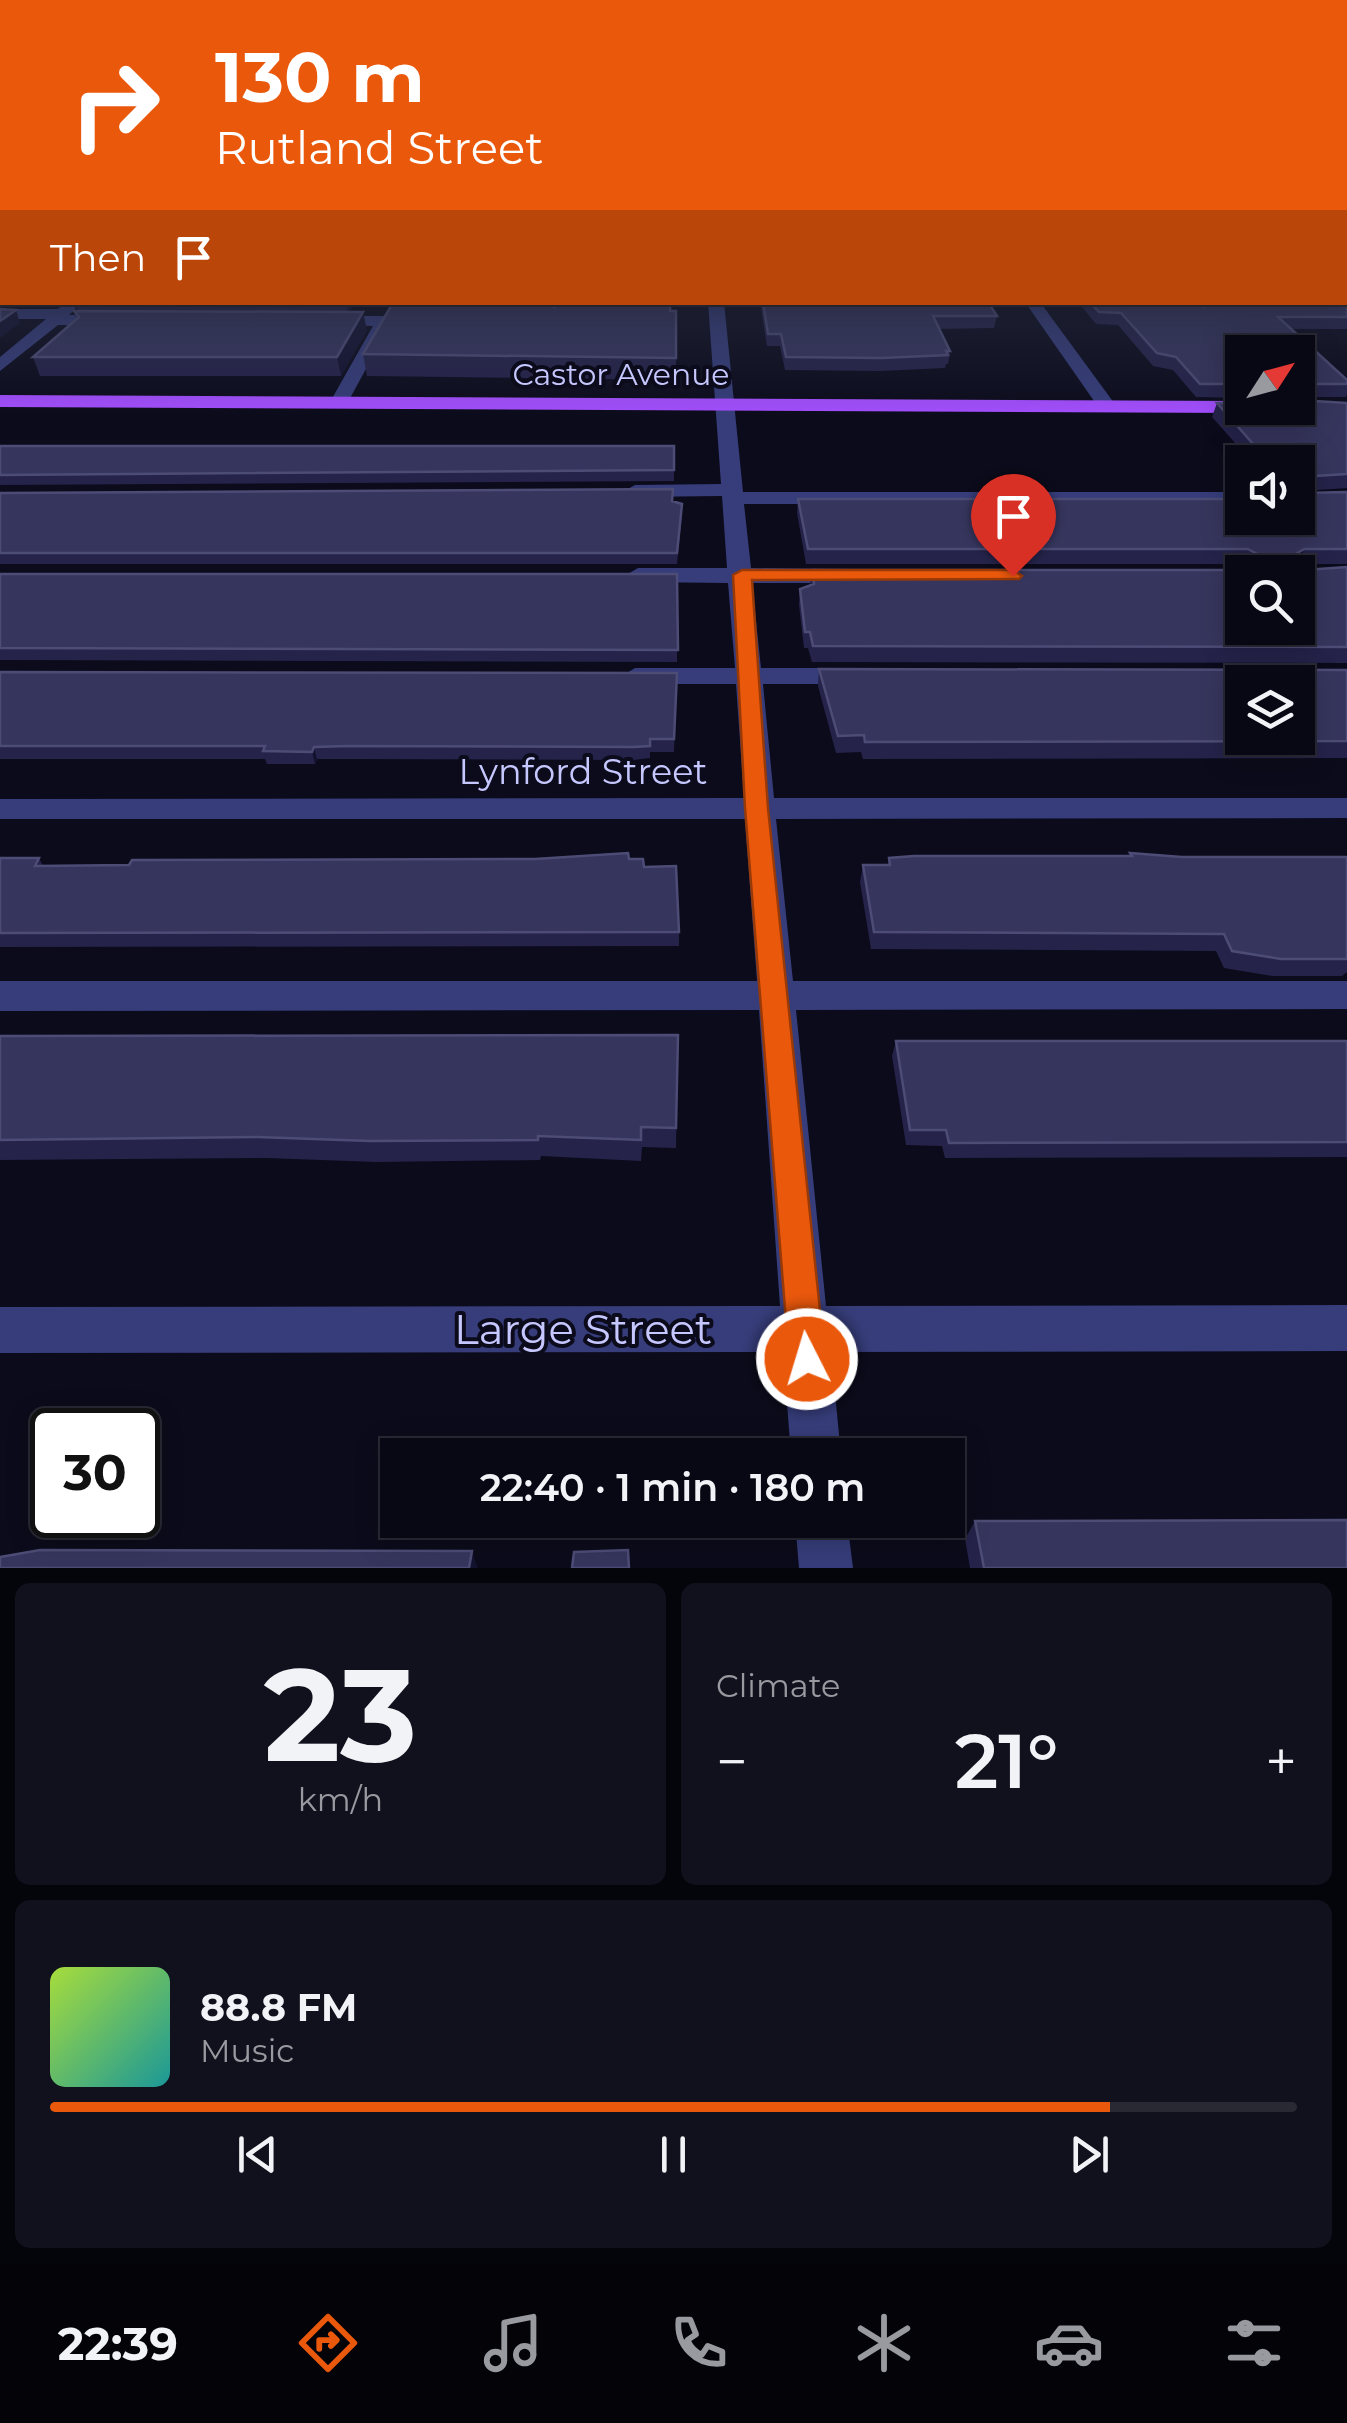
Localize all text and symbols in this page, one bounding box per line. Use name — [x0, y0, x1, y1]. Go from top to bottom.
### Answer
text: 130 m — [215, 34, 425, 120]
icon: right — [50, 40, 180, 170]
text: Rutland Street — [215, 120, 543, 175]
icon: arrive — [166, 230, 221, 285]
text: Then — [50, 234, 146, 281]
north arrow — [1225, 335, 1315, 425]
map controls — [1225, 335, 1315, 755]
street label: Castor Avenue — [513, 356, 729, 393]
button: sound — [1225, 445, 1315, 535]
pin — [971, 474, 1056, 577]
icon: arrive — [986, 489, 1041, 544]
button: search — [1225, 555, 1315, 645]
button: layers — [1225, 665, 1315, 755]
street label: Lynford Street — [458, 750, 708, 793]
street label: Large Street — [454, 1303, 712, 1355]
position arrow — [755, 1307, 859, 1411]
speed limit sign: 30 — [30, 1408, 160, 1538]
text: 22:40 · 1 min · 180 m — [480, 1464, 865, 1511]
text: 23 — [264, 1635, 417, 1794]
text: Climate — [716, 1666, 840, 1705]
text: 21° — [955, 1715, 1058, 1807]
text: − — [716, 1728, 748, 1795]
text: + — [1265, 1728, 1297, 1795]
text: km/h — [298, 1780, 383, 1819]
text: 88.8 FM — [200, 1984, 357, 2031]
text: Music — [200, 2031, 294, 2070]
icon: previous — [230, 2127, 285, 2182]
icon: pause — [646, 2127, 701, 2182]
icon: next — [1062, 2127, 1117, 2182]
icon: directions — [293, 2308, 363, 2378]
icon: music — [478, 2308, 548, 2378]
icon: phone — [664, 2308, 734, 2378]
icon: climate — [849, 2308, 919, 2378]
icon: car — [1034, 2308, 1104, 2378]
icon: filters — [1219, 2308, 1289, 2378]
text: 22:39 — [58, 2316, 178, 2371]

